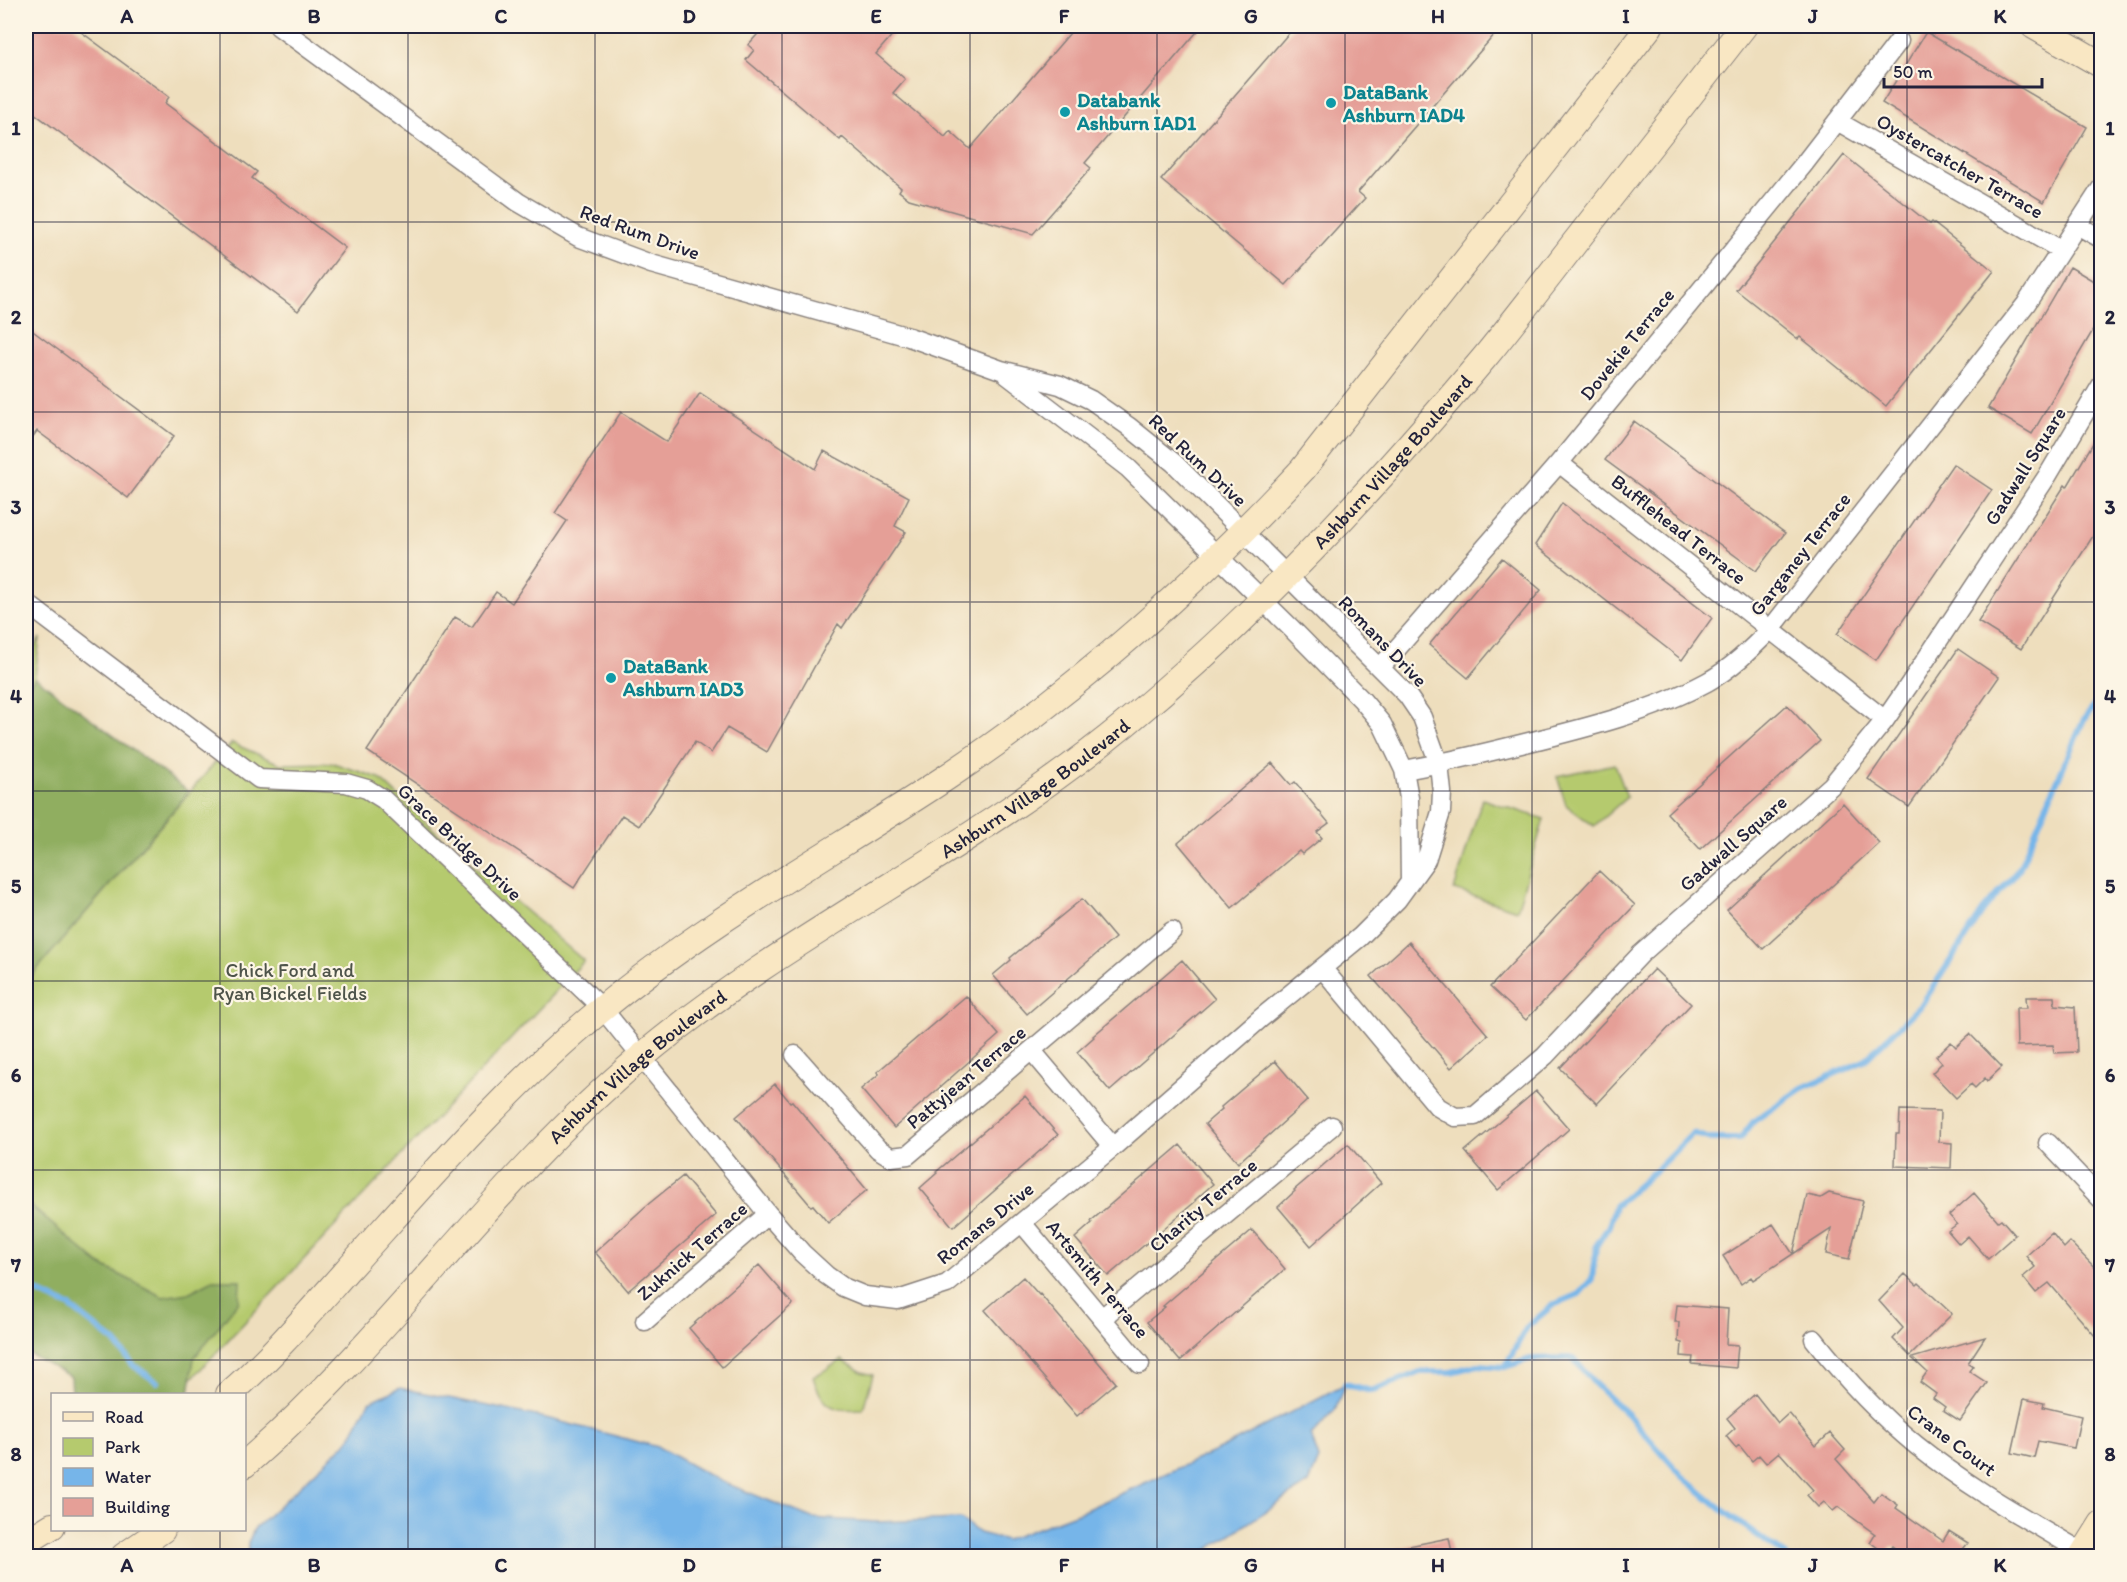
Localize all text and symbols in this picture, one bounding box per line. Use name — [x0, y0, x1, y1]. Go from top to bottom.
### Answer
text: A — [120, 4, 134, 28]
text: B — [308, 4, 321, 28]
text: C — [495, 4, 508, 28]
text: D — [682, 4, 696, 28]
text: E — [870, 4, 882, 28]
text: F — [1059, 4, 1070, 28]
text: G — [1244, 4, 1258, 28]
text: H — [1431, 4, 1445, 28]
text: I — [1622, 4, 1630, 28]
text: J — [1807, 4, 1818, 28]
text: K — [1994, 4, 2008, 28]
scale bar — [1884, 51, 2042, 89]
text: 50 m — [1893, 61, 1933, 83]
place label: DataBank Ashburn IAD4 — [1342, 80, 1465, 127]
place label: Databank Ashburn IAD1 — [1076, 88, 1197, 135]
marker: DataBank Ashburn IAD4 — [1324, 96, 1338, 110]
marker: Databank Ashburn IAD1 — [1058, 105, 1072, 119]
street label: Oystercatcher Terrace — [1872, 108, 2048, 224]
text: 1 — [11, 116, 21, 140]
text: 1 — [2105, 116, 2115, 140]
street label: Red Rum Drive — [577, 199, 703, 265]
street label: Dovekie Terrace — [1575, 283, 1679, 405]
text: 2 — [11, 305, 22, 329]
text: 2 — [2105, 305, 2116, 329]
street label: Ashburn Village Boulevard — [1308, 369, 1477, 554]
street label: Gadwall Square — [1979, 402, 2071, 530]
street label: Red Rum Drive — [1144, 408, 1252, 512]
street label: Bufflehead Terrace — [1607, 469, 1751, 589]
street label: Garganey Terrace — [1744, 487, 1856, 621]
text: 3 — [11, 495, 22, 519]
text: 3 — [2105, 495, 2116, 519]
street label: Romans Drive — [1333, 590, 1433, 692]
place label: DataBank Ashburn IAD3 — [622, 654, 744, 701]
marker: DataBank Ashburn IAD3 — [604, 671, 618, 685]
text: 4 — [10, 684, 22, 708]
text: 4 — [2104, 684, 2116, 708]
street label: Ashburn Village Boulevard — [936, 713, 1135, 863]
street label: Grace Bridge Drive — [393, 778, 527, 906]
street label: Gadwall Square — [1674, 790, 1792, 896]
text: 5 — [11, 874, 22, 898]
text: 5 — [2105, 874, 2116, 898]
park label: Chick Ford and Ryan Bickel Fields — [213, 958, 367, 1005]
street label: Ashburn Village Boulevard — [543, 984, 731, 1149]
street label: Pattyjean Terrace — [901, 1020, 1031, 1134]
text: 6 — [11, 1063, 22, 1087]
text: 6 — [2105, 1063, 2116, 1087]
street label: Charity Terrace — [1144, 1153, 1262, 1257]
street label: Romans Drive — [932, 1177, 1038, 1269]
street label: Zuknick Terrace — [632, 1197, 752, 1305]
street label: Artsmith Terrace — [1041, 1215, 1155, 1343]
text: 7 — [10, 1253, 21, 1277]
text: 7 — [2104, 1253, 2115, 1277]
legend — [51, 1393, 246, 1531]
street label: Crane Court — [1903, 1399, 2001, 1481]
text: Road — [105, 1406, 144, 1428]
text: Park — [105, 1436, 140, 1458]
text: 8 — [11, 1442, 22, 1466]
text: 8 — [2105, 1442, 2116, 1466]
text: Water — [105, 1466, 151, 1488]
text: Building — [105, 1496, 171, 1518]
text: A — [120, 1553, 134, 1577]
text: B — [308, 1553, 321, 1577]
text: C — [495, 1553, 508, 1577]
text: D — [682, 1553, 696, 1577]
text: E — [870, 1553, 882, 1577]
text: F — [1059, 1553, 1070, 1577]
text: G — [1244, 1553, 1258, 1577]
text: H — [1431, 1553, 1445, 1577]
text: I — [1622, 1553, 1630, 1577]
text: J — [1807, 1553, 1818, 1577]
text: K — [1994, 1553, 2008, 1577]

